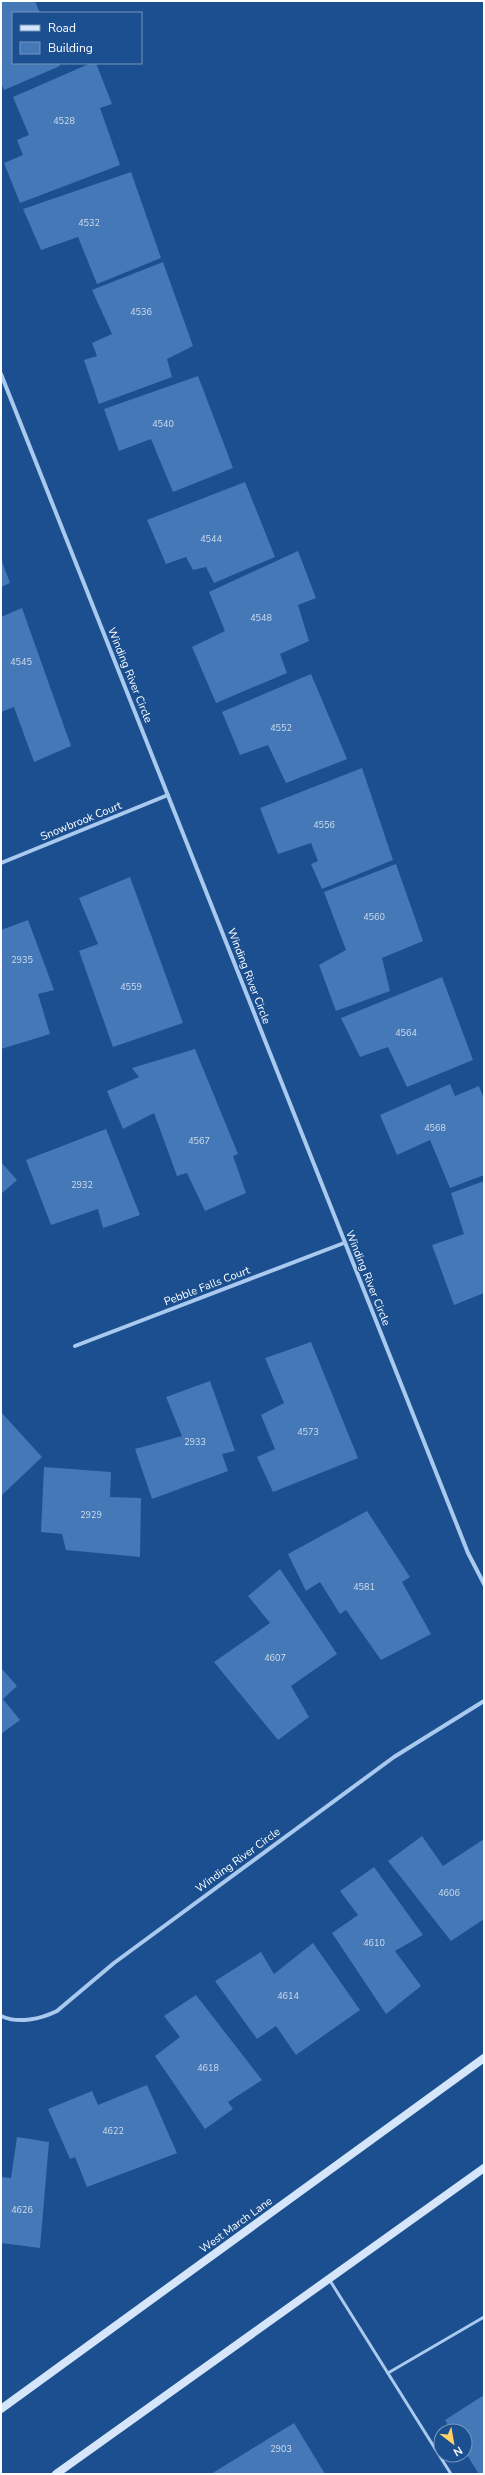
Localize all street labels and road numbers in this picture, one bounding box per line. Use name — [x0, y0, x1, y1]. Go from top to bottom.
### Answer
street label: Winding River Circle — [104, 625, 156, 725]
street label: Snowbrook Court — [38, 798, 124, 844]
street label: Winding River Circle — [224, 926, 274, 1026]
street label: Winding River Circle — [342, 1228, 394, 1328]
street label: Pebble Falls Court — [162, 1263, 252, 1309]
street label: Winding River Circle — [193, 1824, 284, 1896]
street label: West March Lane — [197, 2193, 275, 2256]

